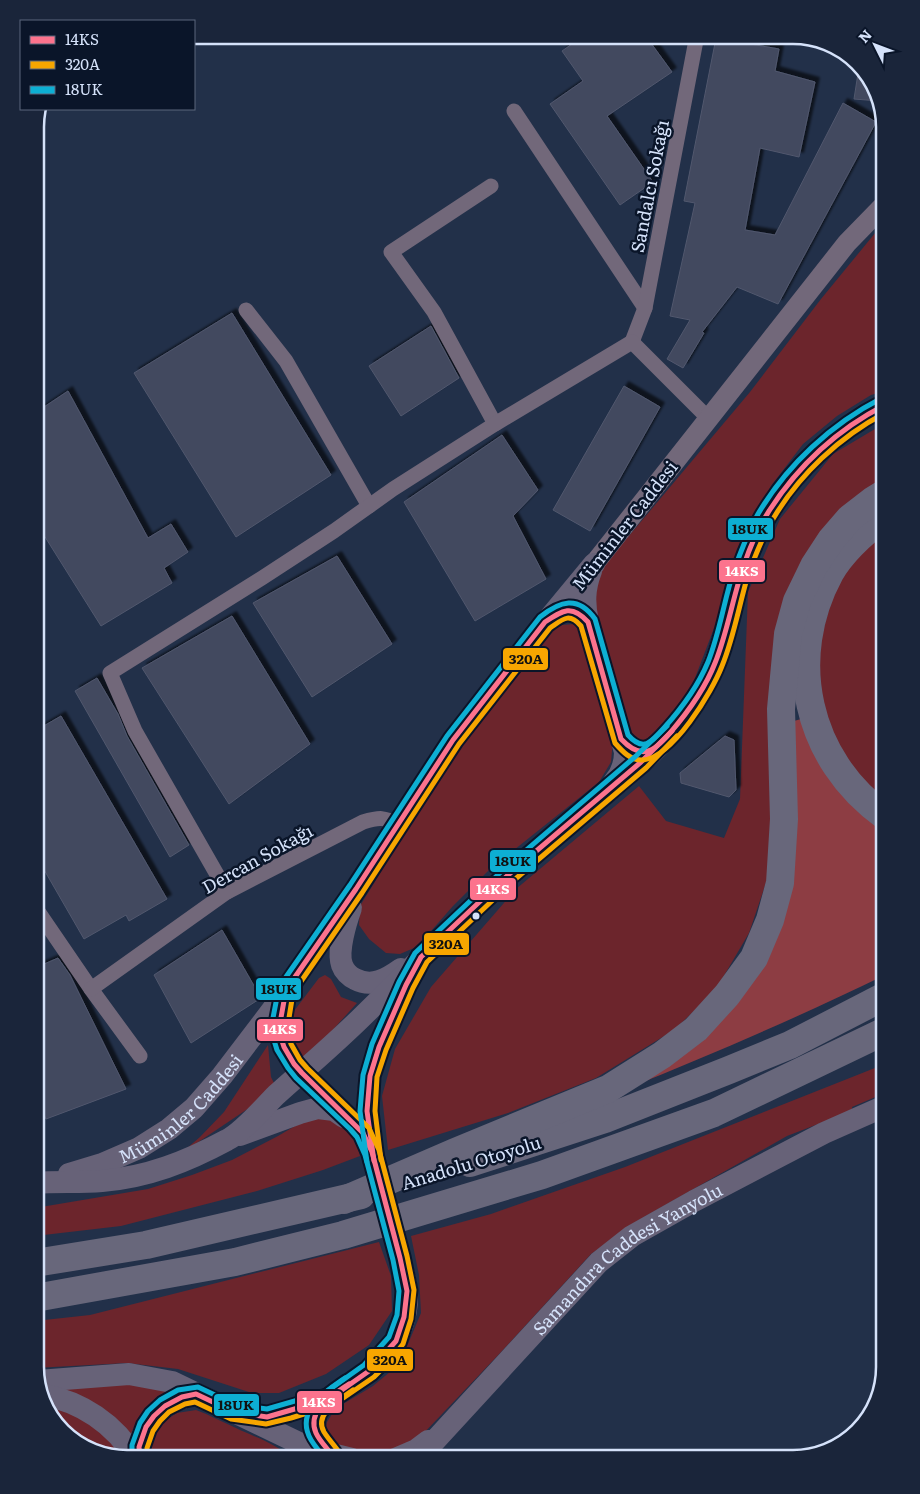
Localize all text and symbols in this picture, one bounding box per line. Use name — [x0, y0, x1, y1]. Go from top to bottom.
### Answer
legend — [20, 20, 195, 110]
north arrow — [850, 20, 900, 70]
text: N — [853, 24, 876, 47]
text: 14KS — [65, 27, 99, 50]
text: 320A — [65, 52, 100, 75]
text: 18UK — [65, 77, 104, 100]
street label: Sandalcı Sokağı — [623, 117, 675, 255]
street label: Müminler Caddesi — [565, 454, 683, 596]
line badge: 18UK — [727, 517, 774, 541]
text: 18UK — [732, 518, 768, 538]
line badge: 14KS — [718, 559, 766, 583]
text: 14KS — [725, 560, 759, 580]
line badge: 320A — [502, 647, 549, 671]
text: 320A — [509, 648, 544, 668]
street label: Dercan Sokağı — [197, 816, 317, 900]
line badge: 18UK — [489, 849, 537, 873]
text: 18UK — [495, 850, 531, 870]
line badge: 14KS — [469, 877, 517, 901]
text: 14KS — [476, 878, 510, 898]
unlabelled marker — [471, 911, 481, 921]
line badge: 320A — [423, 932, 470, 956]
text: 320A — [429, 933, 464, 953]
line badge: 18UK — [255, 977, 302, 1001]
text: 18UK — [261, 978, 297, 998]
line badge: 14KS — [256, 1018, 304, 1042]
text: 14KS — [263, 1018, 297, 1038]
street label: Müminler Caddesi — [113, 1047, 248, 1169]
street label: Anadolu Otoyolu — [398, 1128, 544, 1196]
street label: Samandıra Caddesi Yanyolu — [525, 1175, 727, 1340]
line badge: 320A — [366, 1348, 414, 1372]
text: 320A — [373, 1349, 408, 1369]
line badge: 14KS — [296, 1390, 343, 1414]
text: 14KS — [302, 1391, 336, 1411]
line badge: 18UK — [213, 1393, 260, 1417]
text: 18UK — [218, 1394, 254, 1414]

